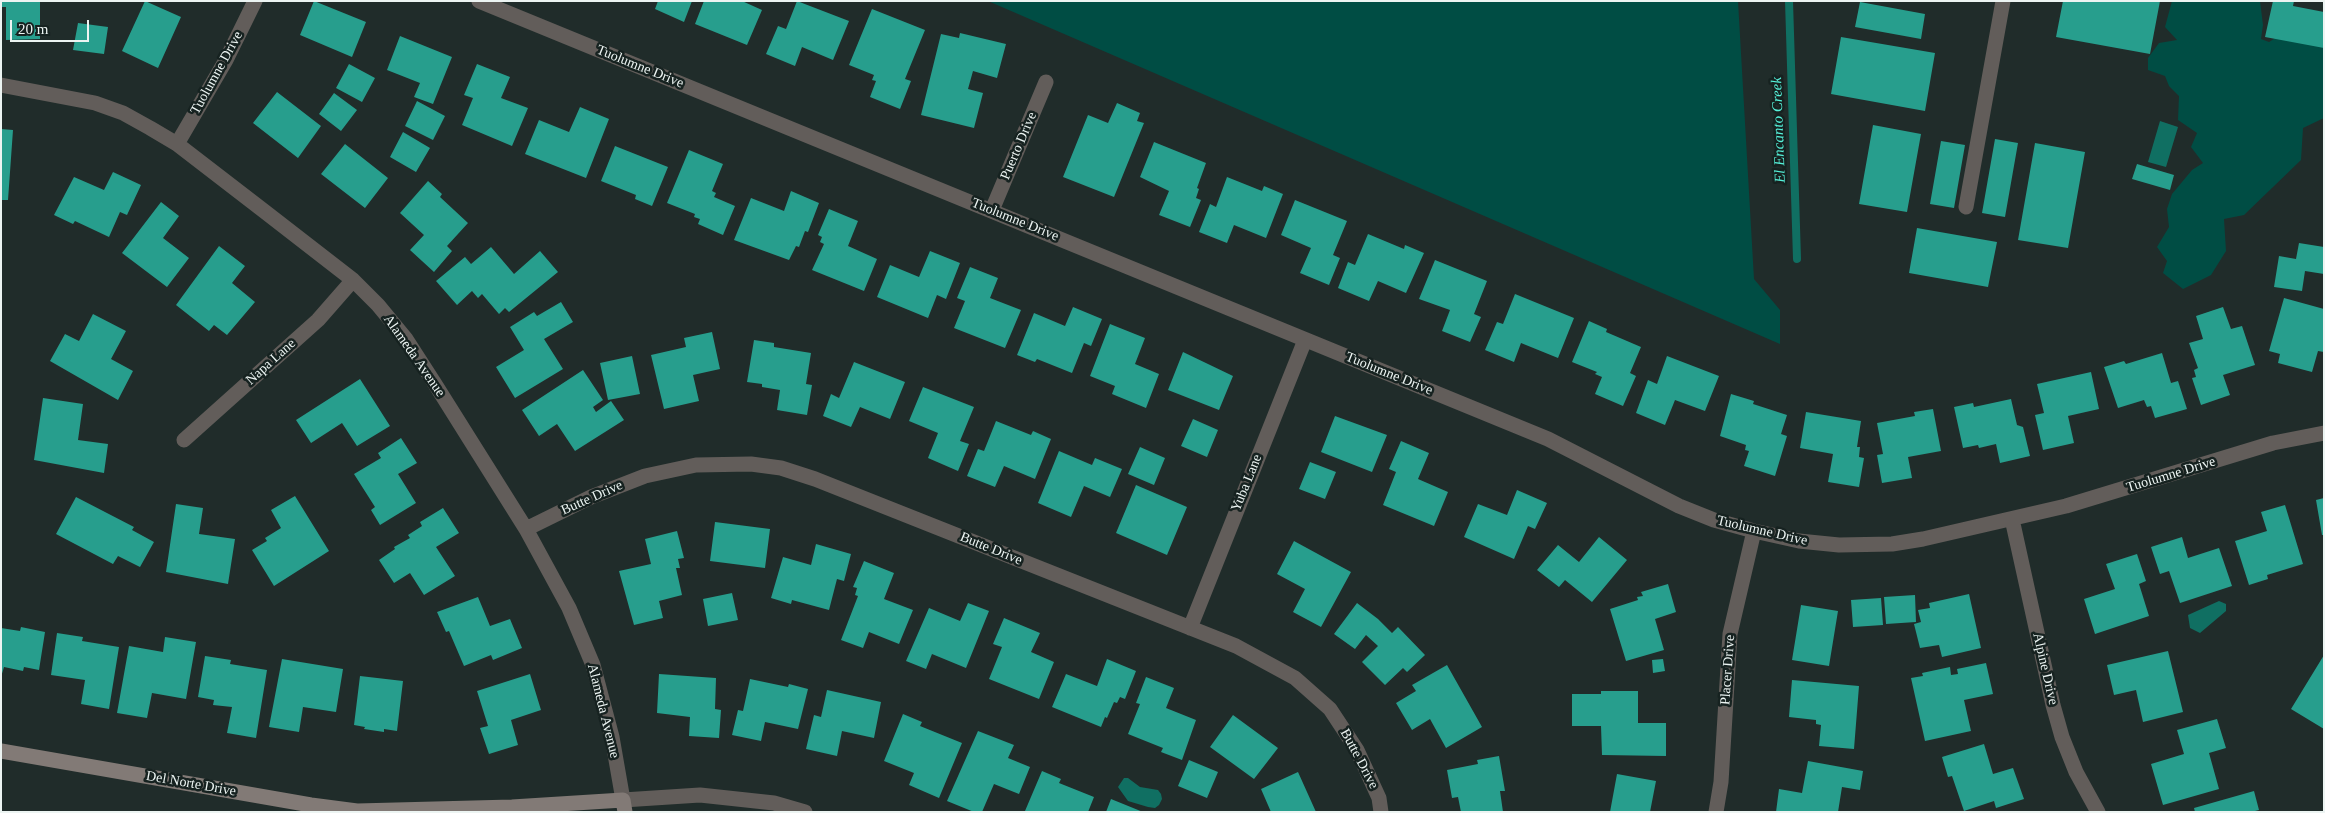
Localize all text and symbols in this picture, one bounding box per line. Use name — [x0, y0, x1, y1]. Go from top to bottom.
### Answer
scale bar — [12, 10, 91, 42]
text: 20 m — [18, 21, 48, 37]
street label: Tuolumne Drive — [187, 29, 247, 117]
street label: Tuolumne Drive — [594, 42, 686, 92]
water label: El Encanto Creek — [1768, 77, 1790, 183]
street label: Puerto Drive — [997, 110, 1041, 182]
street label: Tuolumne Drive — [969, 195, 1061, 245]
street label: Alameda Avenue — [379, 312, 449, 400]
street label: Napa Lane — [243, 335, 299, 389]
street label: Tuolumne Drive — [1343, 349, 1435, 399]
street label: Yuba Lane — [1228, 452, 1266, 514]
street label: Tuolumne Drive — [2124, 453, 2218, 497]
street label: Butte Drive — [559, 477, 625, 519]
street label: Tuolumne Drive — [1715, 512, 1809, 550]
street label: Butte Drive — [957, 529, 1025, 569]
street label: Alpine Drive — [2029, 631, 2061, 707]
street label: Placer Drive — [1717, 634, 1739, 706]
street label: Alameda Avenue — [583, 662, 623, 760]
street label: Butte Drive — [1336, 726, 1382, 792]
street label: Del Norte Drive — [145, 768, 237, 800]

